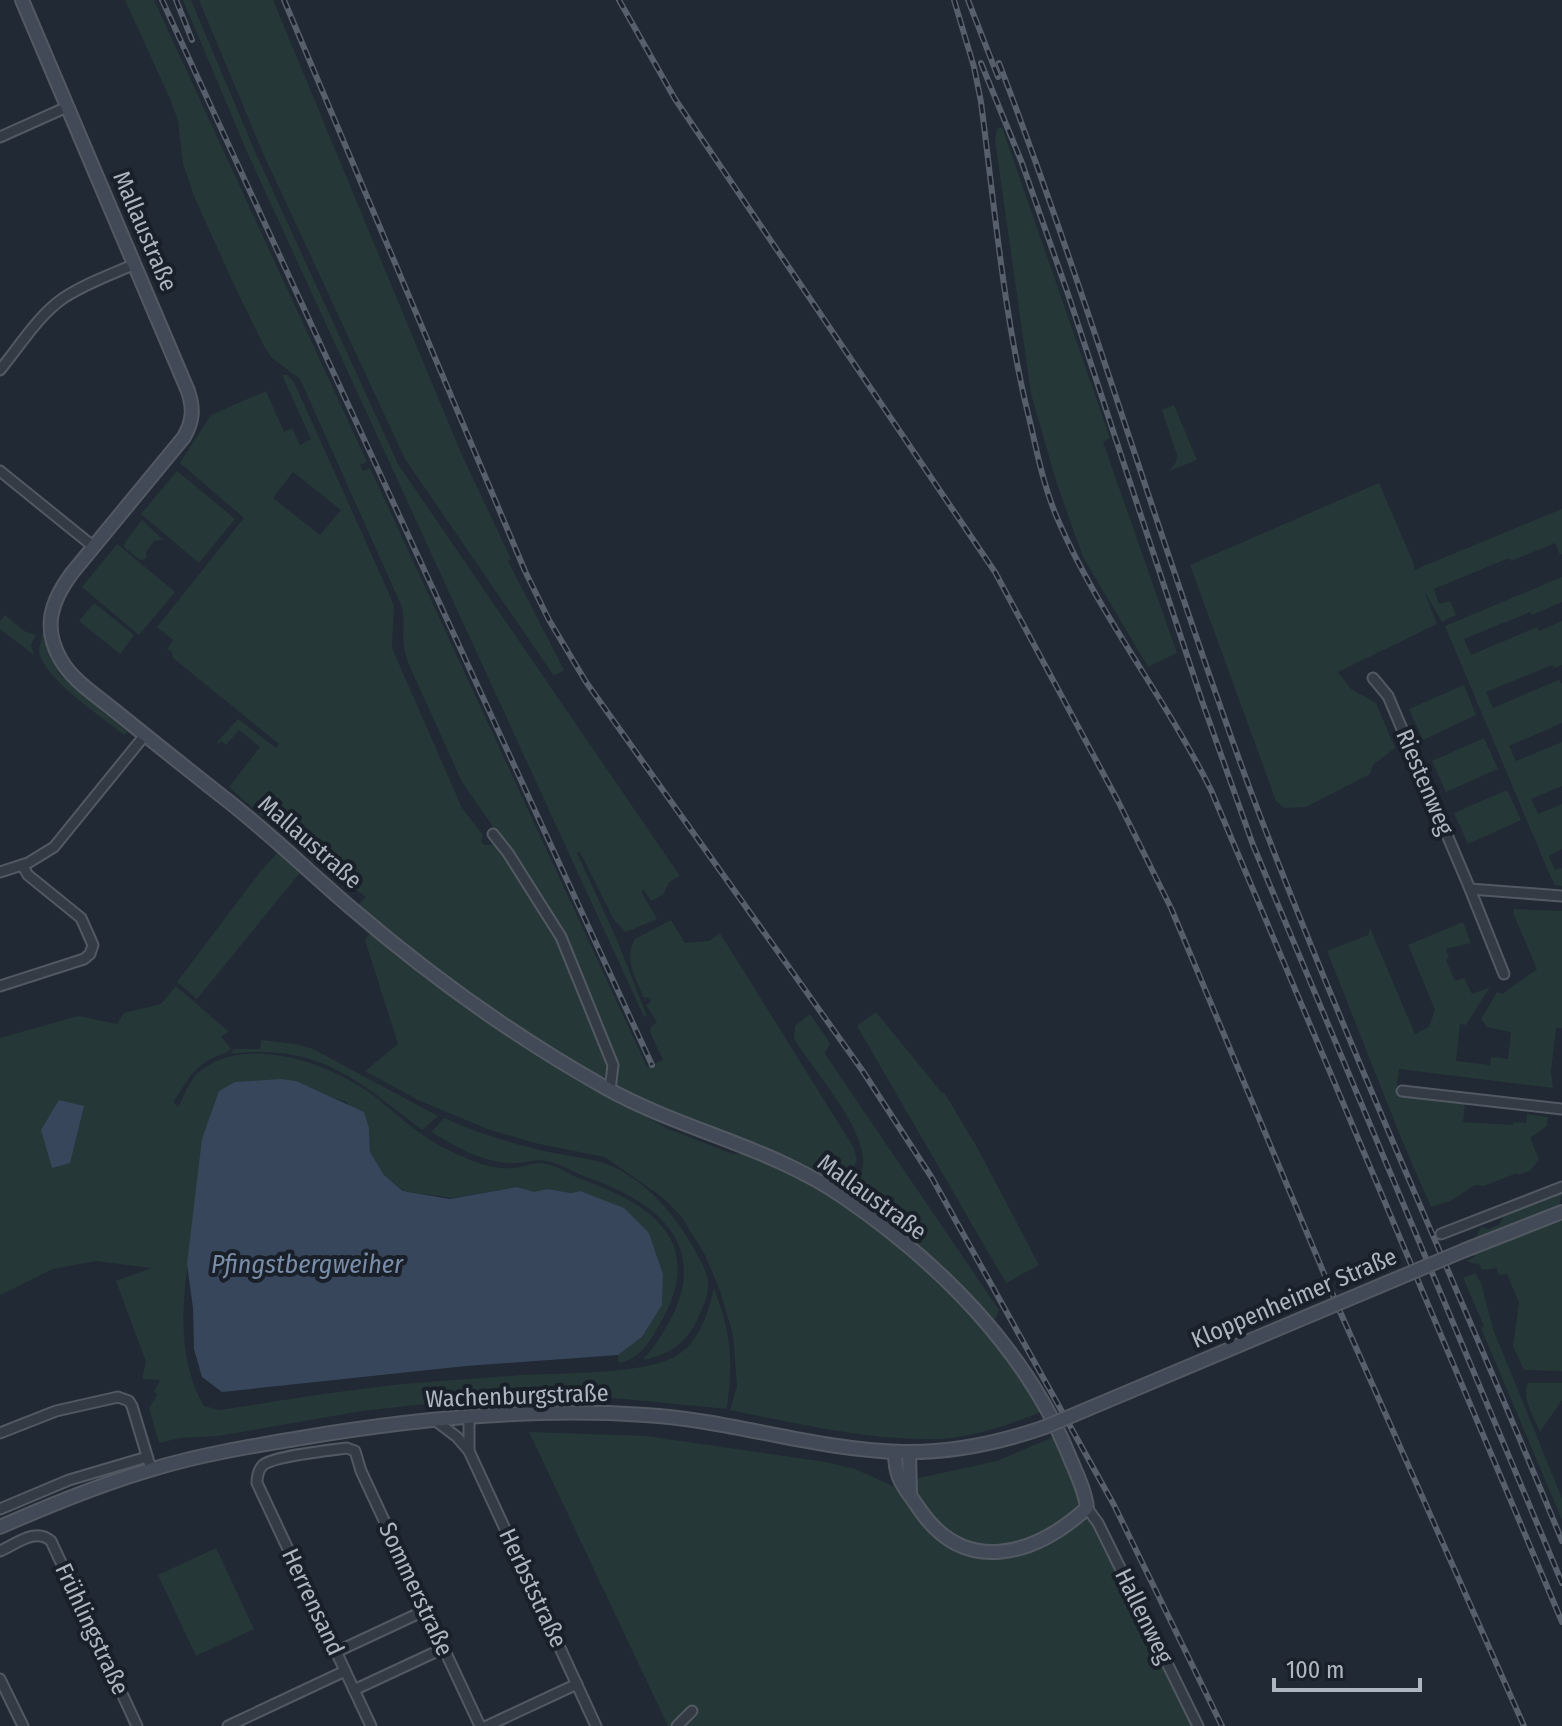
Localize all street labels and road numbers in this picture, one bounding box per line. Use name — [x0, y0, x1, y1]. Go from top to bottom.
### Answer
street label: Mallaustraße — [107, 167, 183, 295]
street label: Riestenweg — [1390, 725, 1460, 840]
street label: Mallaustraße — [253, 790, 367, 894]
street label: Mallaustraße — [812, 1148, 932, 1246]
street label: Kloppenheimer Straße — [1187, 1242, 1401, 1354]
street label: Wachenburgstraße — [425, 1379, 609, 1413]
street label: Sommerstraße — [373, 1518, 459, 1660]
street label: Herbststraße — [493, 1524, 573, 1652]
street label: Herrensand — [276, 1544, 350, 1660]
street label: Frühlingstraße — [49, 1559, 135, 1699]
street label: Hallenweg — [1109, 1564, 1179, 1669]

